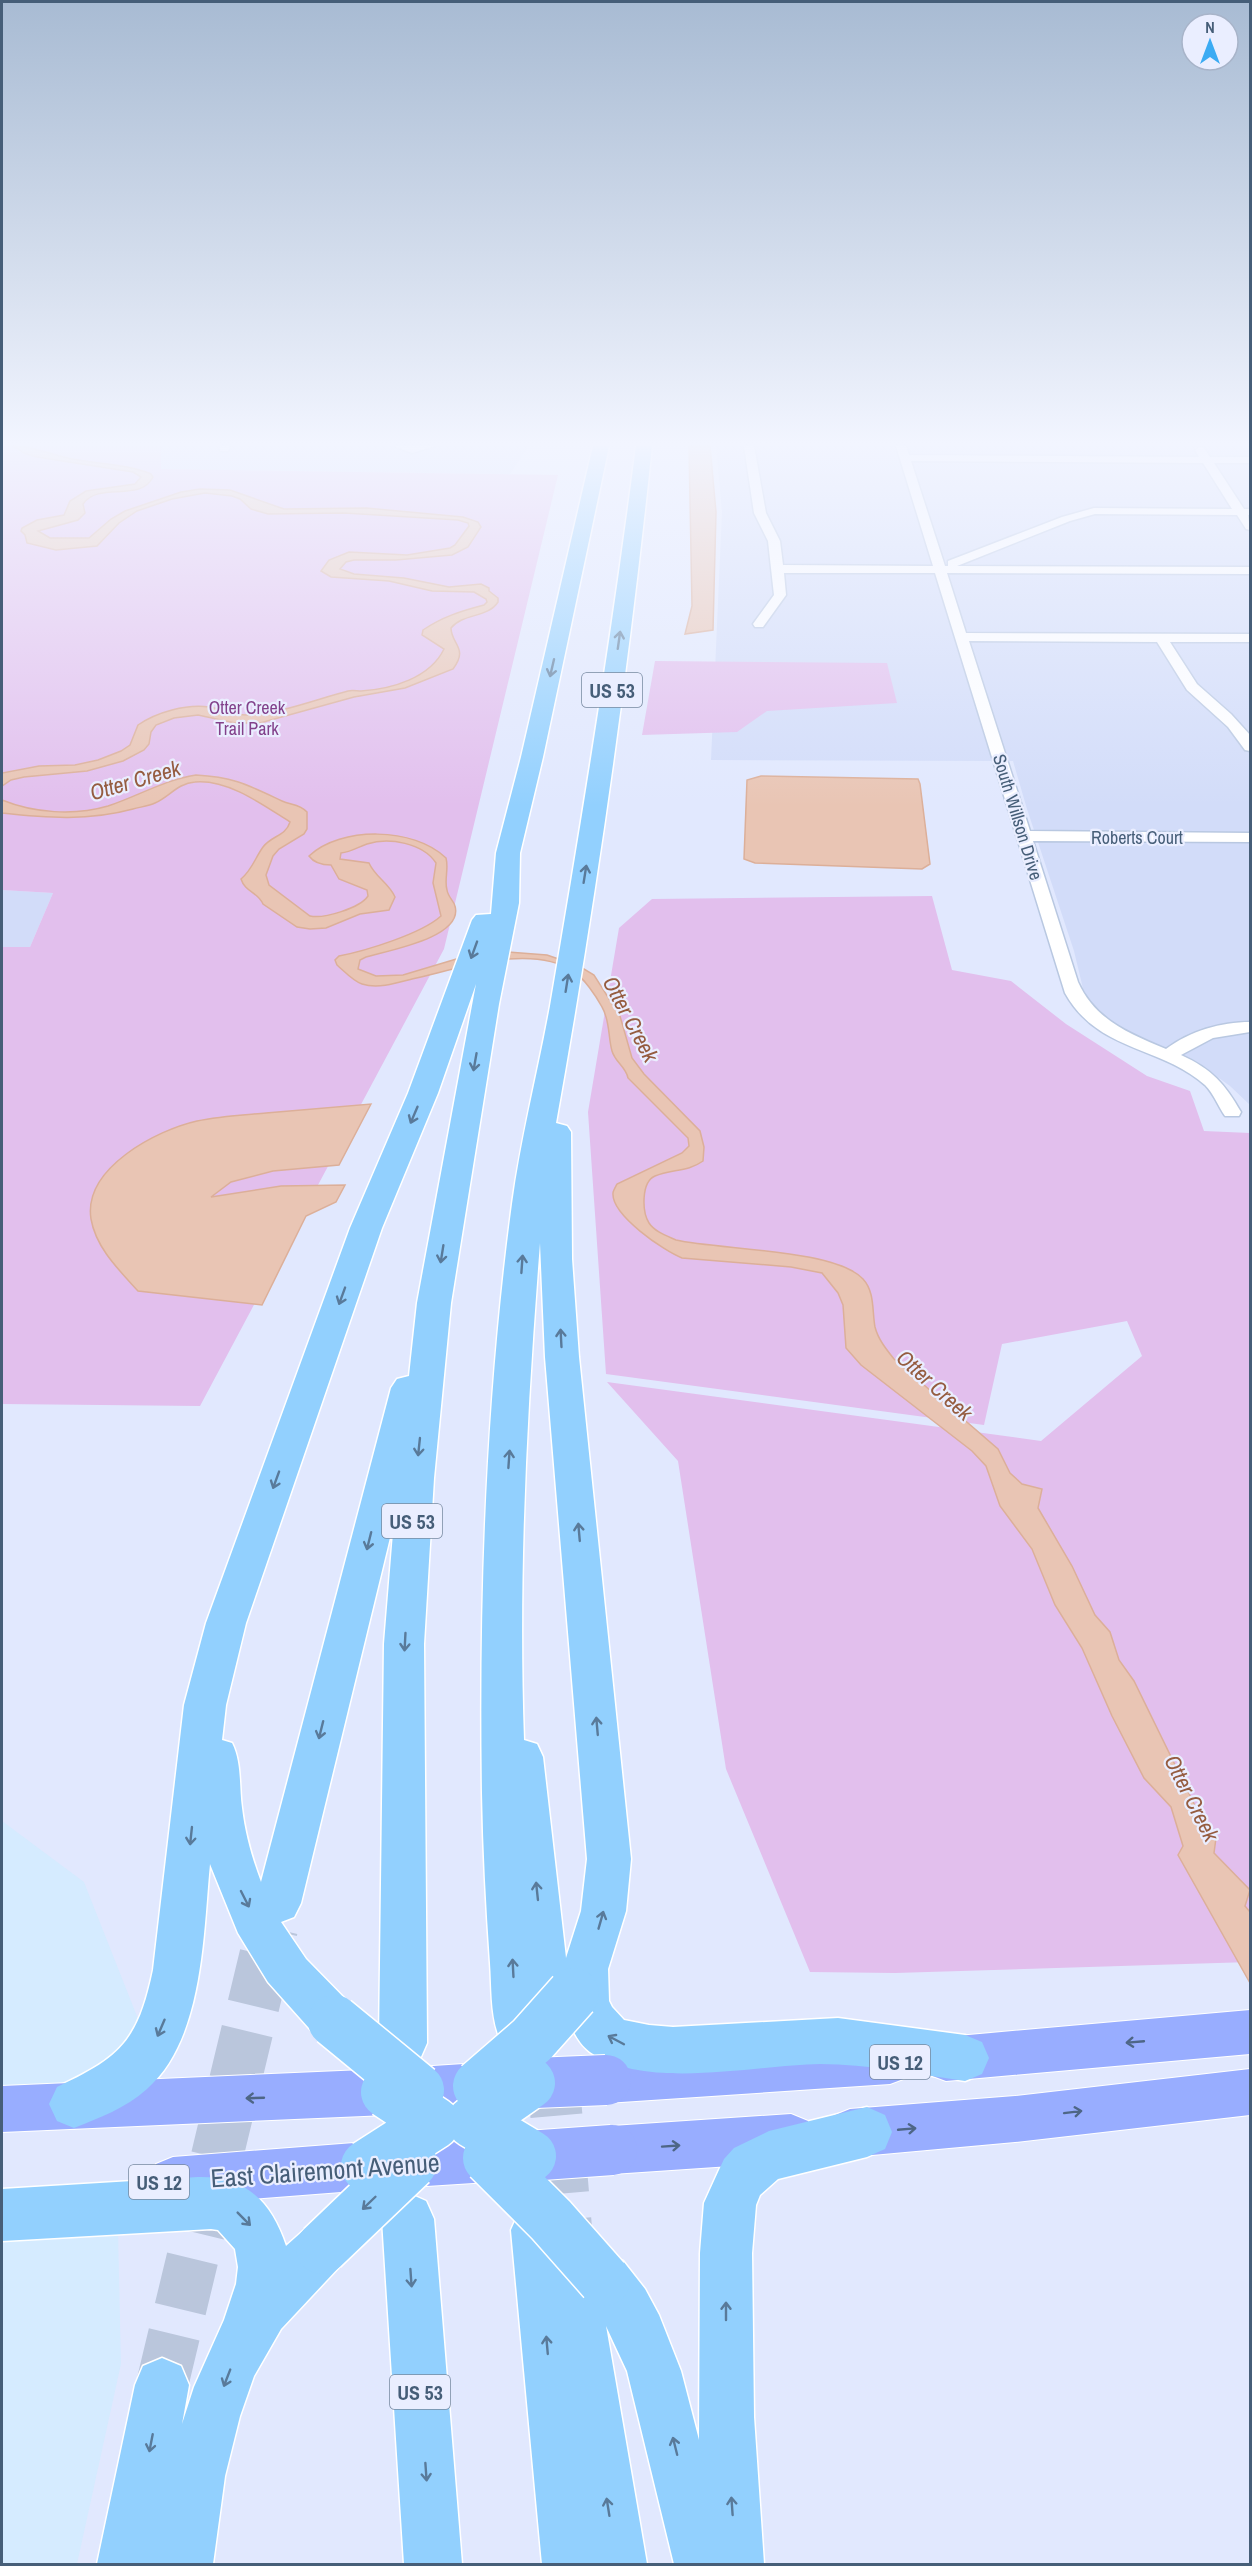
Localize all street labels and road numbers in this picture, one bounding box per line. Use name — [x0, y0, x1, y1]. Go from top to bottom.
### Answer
road number: US 53 — [582, 673, 642, 707]
street label: South Willson Drive — [987, 751, 1049, 883]
street label: Roberts Court — [1091, 825, 1183, 850]
road number: US 53 — [382, 1504, 442, 1538]
road number: US 12 — [870, 2045, 930, 2079]
street label: East Clairemont Avenue — [209, 2145, 441, 2195]
road number: US 12 — [129, 2165, 189, 2199]
road number: US 53 — [390, 2375, 450, 2409]

